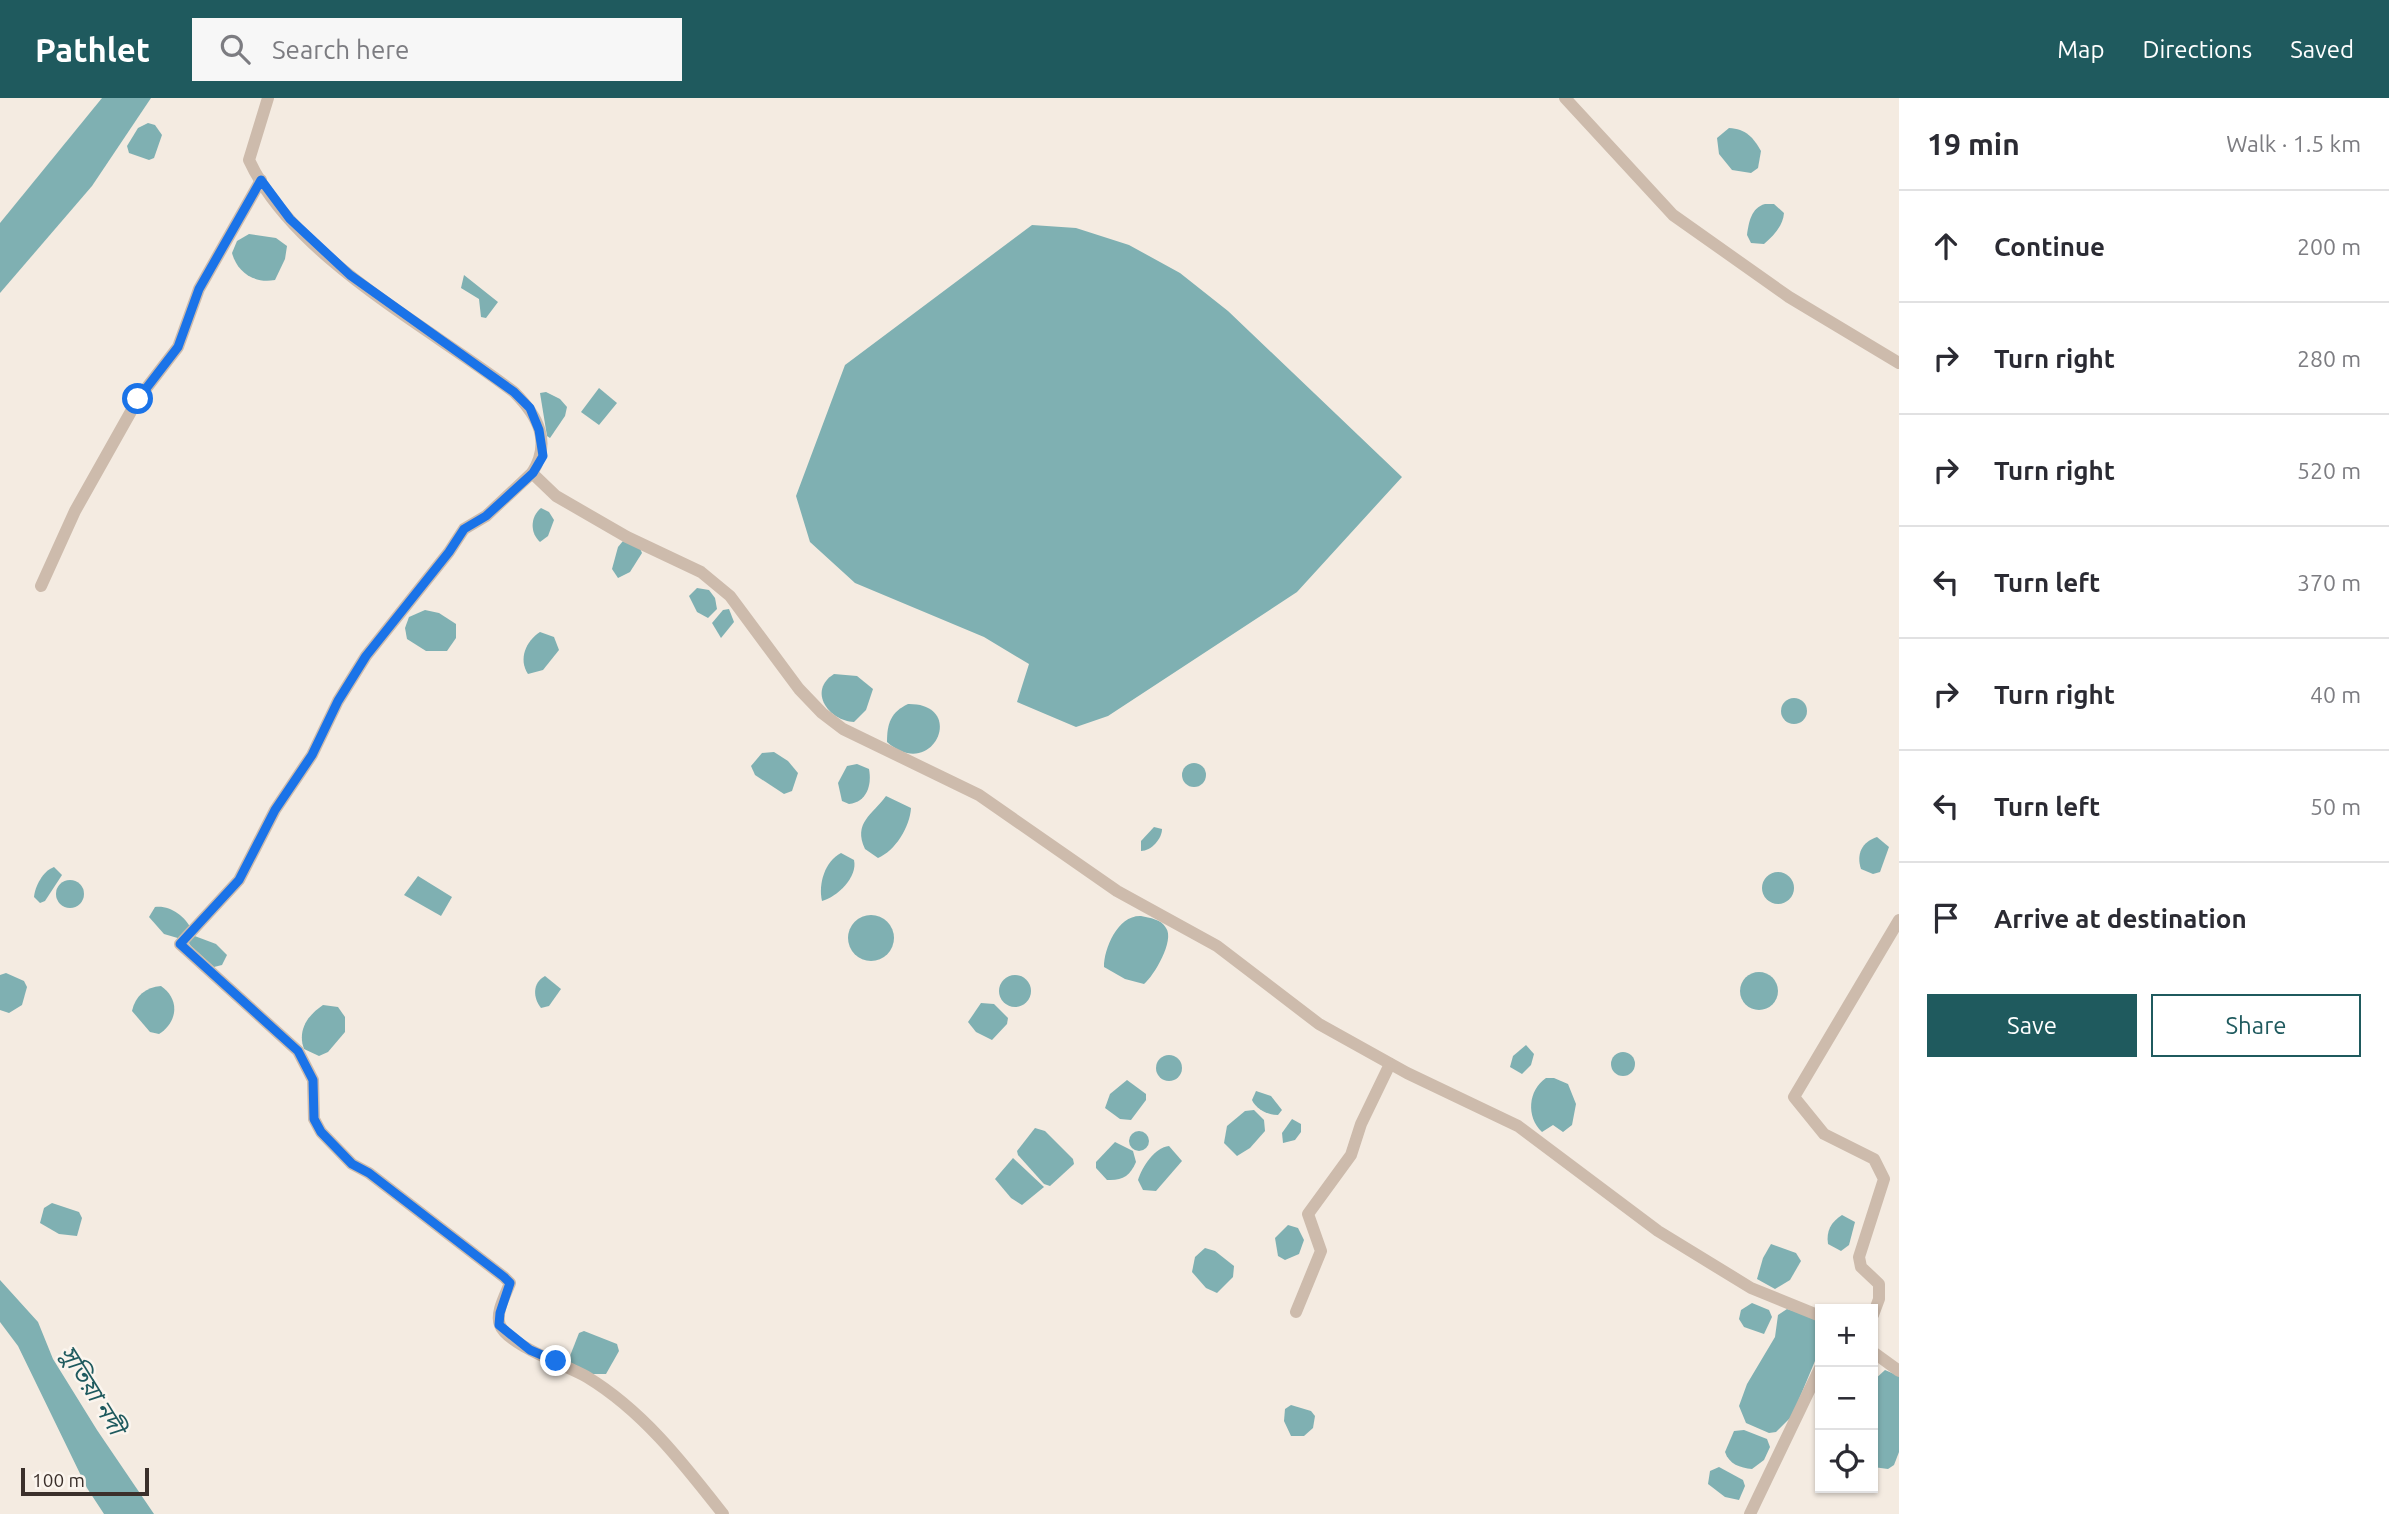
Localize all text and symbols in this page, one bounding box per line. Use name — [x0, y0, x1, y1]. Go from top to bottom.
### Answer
search box — [192, 18, 682, 81]
icon: search — [216, 30, 254, 68]
text: Pathlet — [35, 31, 150, 68]
text: Search here — [272, 35, 409, 64]
text: Map — [2057, 36, 2104, 63]
text: Directions — [2142, 36, 2252, 63]
text: Saved — [2290, 36, 2354, 63]
text: 19 min — [1927, 127, 2020, 161]
text: Walk · 1.5 km — [2226, 131, 2361, 156]
icon: ahead — [1927, 227, 1965, 265]
text: Continue — [1994, 232, 2105, 261]
text: 200 m — [2297, 234, 2361, 259]
icon: right — [1927, 339, 1965, 377]
text: Turn right — [1994, 344, 2115, 373]
text: 280 m — [2297, 346, 2361, 371]
route start — [122, 383, 153, 414]
icon: right — [1927, 451, 1965, 489]
text: Turn right — [1994, 456, 2115, 485]
text: 520 m — [2297, 458, 2361, 483]
icon: left — [1927, 563, 1965, 601]
text: Turn left — [1994, 568, 2100, 597]
text: 370 m — [2297, 570, 2361, 595]
icon: right — [1927, 675, 1965, 713]
text: Turn right — [1994, 680, 2115, 709]
text: 40 m — [2310, 682, 2361, 707]
icon: left — [1927, 787, 1965, 825]
text: Turn left — [1994, 792, 2100, 821]
text: 50 m — [2310, 794, 2361, 819]
icon: arrive — [1927, 899, 1965, 937]
text: Arrive at destination — [1994, 904, 2247, 933]
button: Save — [1927, 994, 2137, 1057]
button: Share — [2151, 994, 2361, 1057]
map controls — [1815, 1304, 1878, 1493]
button: + — [1815, 1304, 1878, 1367]
water label: সুতিয়া নদী — [54, 1340, 133, 1443]
route end — [540, 1345, 571, 1376]
button: − — [1815, 1367, 1878, 1430]
button: locate — [1815, 1430, 1878, 1493]
scale bar — [21, 1465, 149, 1497]
text: 100 m — [32, 1469, 85, 1491]

